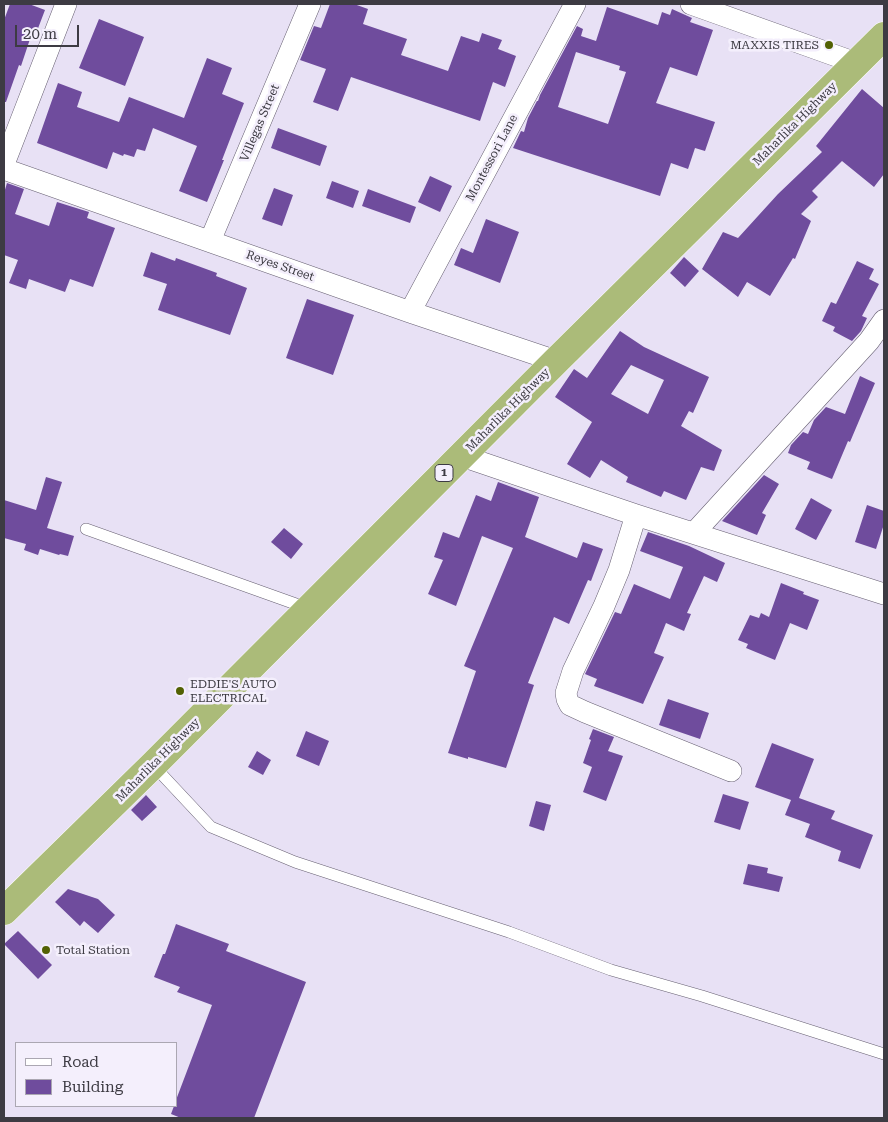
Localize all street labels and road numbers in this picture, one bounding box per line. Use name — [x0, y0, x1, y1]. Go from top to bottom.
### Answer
street label: Maharlika Highway — [750, 79, 840, 169]
street label: Villegas Street — [237, 82, 283, 164]
street label: Montessori Lane — [463, 112, 521, 204]
street label: Reyes Street — [244, 248, 316, 284]
street label: Maharlika Highway — [463, 365, 553, 455]
road number: 1 — [435, 464, 453, 482]
street label: Maharlika Highway — [113, 715, 203, 805]

